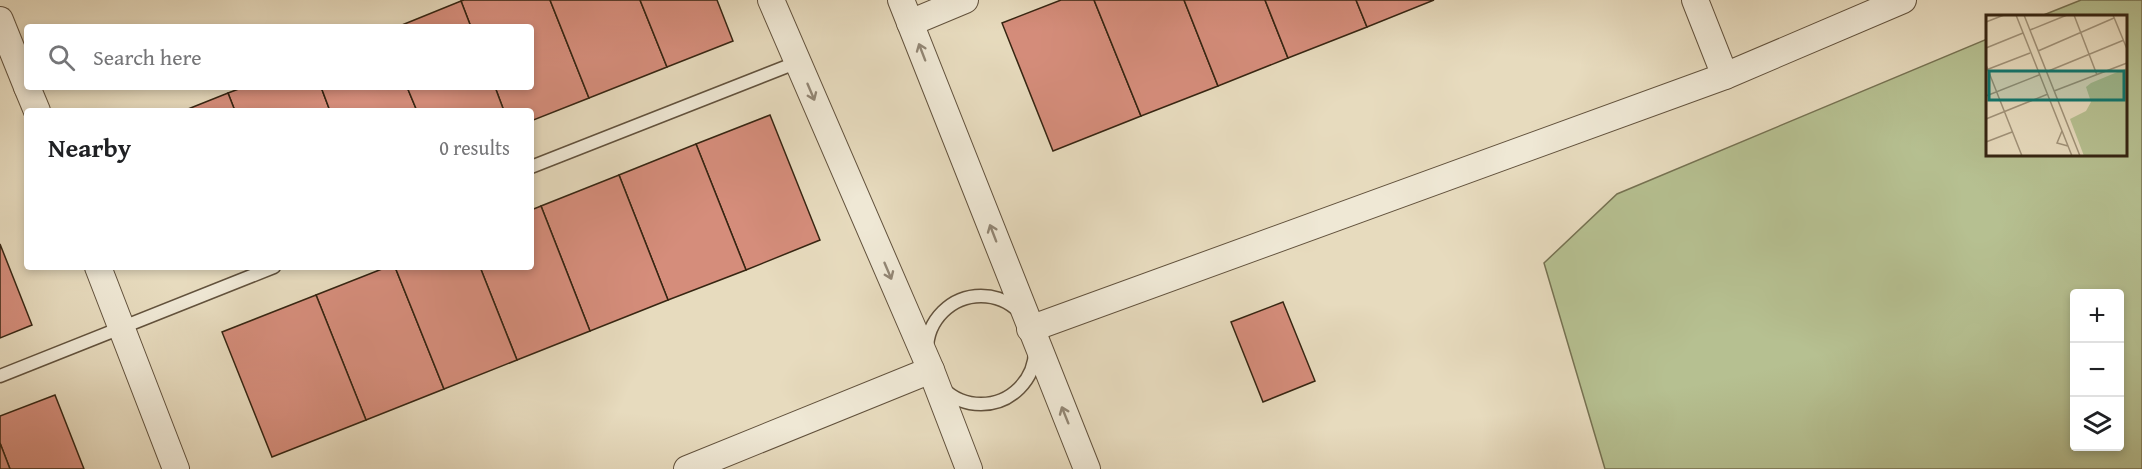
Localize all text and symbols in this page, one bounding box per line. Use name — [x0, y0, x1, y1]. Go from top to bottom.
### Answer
inset map — [1986, 15, 2127, 156]
search box — [24, 24, 534, 90]
icon: search — [45, 41, 78, 74]
text: Search here — [93, 41, 202, 73]
one-way arrow — [916, 43, 927, 62]
one-way arrow — [805, 83, 817, 101]
text: Nearby — [48, 128, 131, 167]
text: 0 results — [439, 133, 510, 162]
one-way arrow — [987, 225, 998, 243]
one-way arrow — [883, 262, 894, 280]
map controls — [2070, 289, 2124, 451]
button: + — [2070, 289, 2124, 343]
button: − — [2070, 343, 2124, 397]
button: layers — [2070, 397, 2124, 451]
one-way arrow — [1059, 406, 1070, 425]

